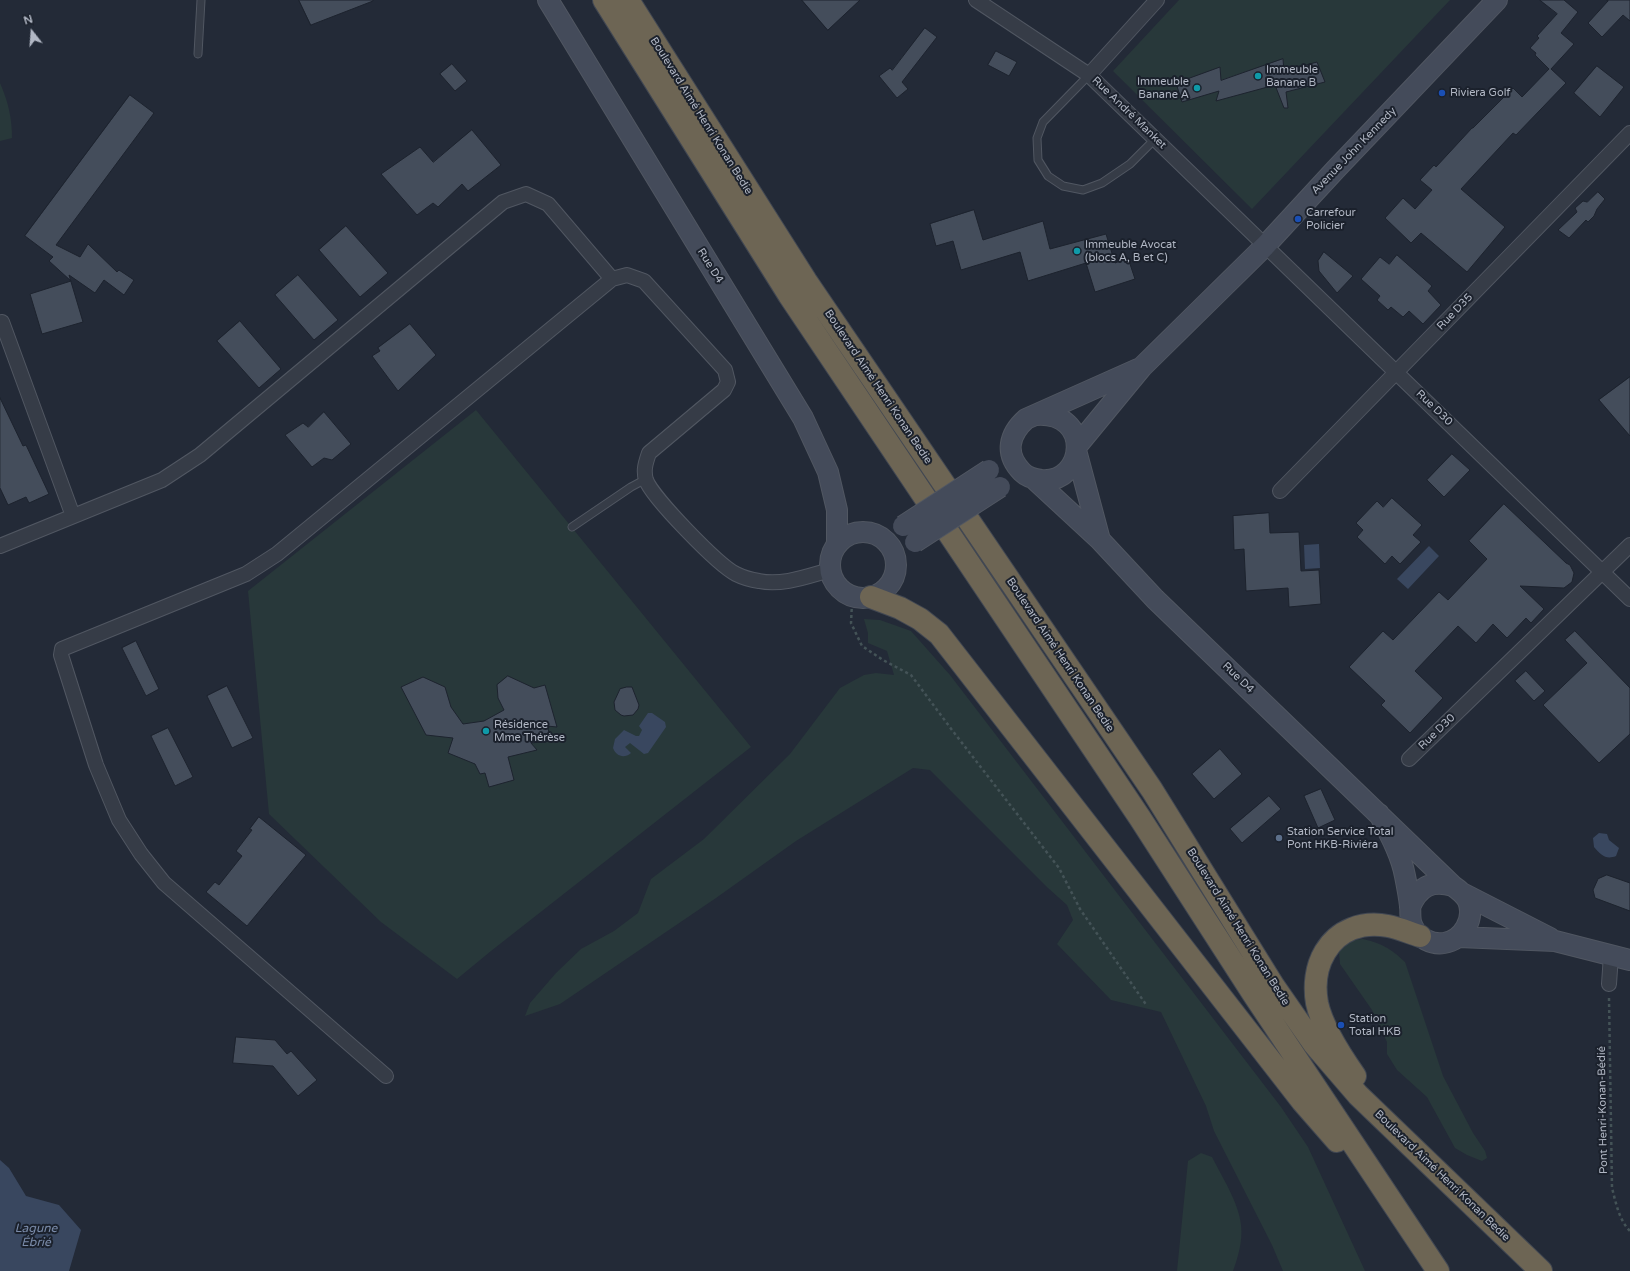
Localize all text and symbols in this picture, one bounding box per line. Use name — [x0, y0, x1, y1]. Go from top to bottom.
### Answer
north arrow — [12, 12, 52, 52]
text: N — [22, 13, 34, 28]
street label: Boulevard Aimé Henri Konan Bedie — [647, 35, 755, 197]
place label: Immeuble Banane B — [1266, 63, 1318, 89]
marker: Immeuble Banane B — [1253, 71, 1263, 81]
street label: Rue André Manket — [1089, 74, 1169, 152]
place label: Immeuble Banane A — [1137, 75, 1189, 101]
marker: Immeuble Banane A — [1192, 83, 1202, 93]
place label: Riviera Golf — [1450, 86, 1511, 100]
marker: Riviera Golf — [1437, 88, 1447, 98]
street label: Avenue John Kennedy — [1309, 105, 1399, 197]
place label: Carrefour Policier — [1306, 206, 1356, 232]
marker: Carrefour Policier — [1293, 214, 1303, 224]
place label: Immeuble Avocat (blocs A, B et C) — [1085, 238, 1176, 264]
street label: Rue D4 — [694, 246, 726, 286]
marker: Immeuble Avocat (blocs A, B et C) — [1072, 246, 1082, 256]
street label: Rue D35 — [1434, 291, 1476, 333]
street label: Boulevard Aimé Henri Konan Bedie — [821, 308, 935, 466]
street label: Rue D30 — [1413, 387, 1455, 429]
street label: Boulevard Aimé Henri Konan Bedie — [1003, 576, 1117, 734]
street label: Rue D4 — [1219, 660, 1257, 696]
street label: Rue D30 — [1416, 711, 1458, 753]
place label: Résidence Mme Thérèse — [494, 718, 565, 744]
marker: Résidence Mme Thérèse — [481, 726, 491, 736]
place label: Station Service Total Pont HKB-Riviéra — [1287, 825, 1393, 851]
marker: Station Service Total Pont HKB-Riviéra — [1274, 833, 1284, 843]
street label: Boulevard Aimé Henri Konan Bedie — [1184, 846, 1292, 1008]
place label: Station Total HKB — [1349, 1012, 1401, 1038]
marker: Station Total HKB — [1336, 1020, 1346, 1030]
street label: Pont Henri-Konan-Bédié — [1595, 1046, 1611, 1174]
street label: Boulevard Aimé Henri Konan Bedie — [1372, 1108, 1512, 1244]
water label: Lagune Ébrié — [15, 1222, 57, 1250]

